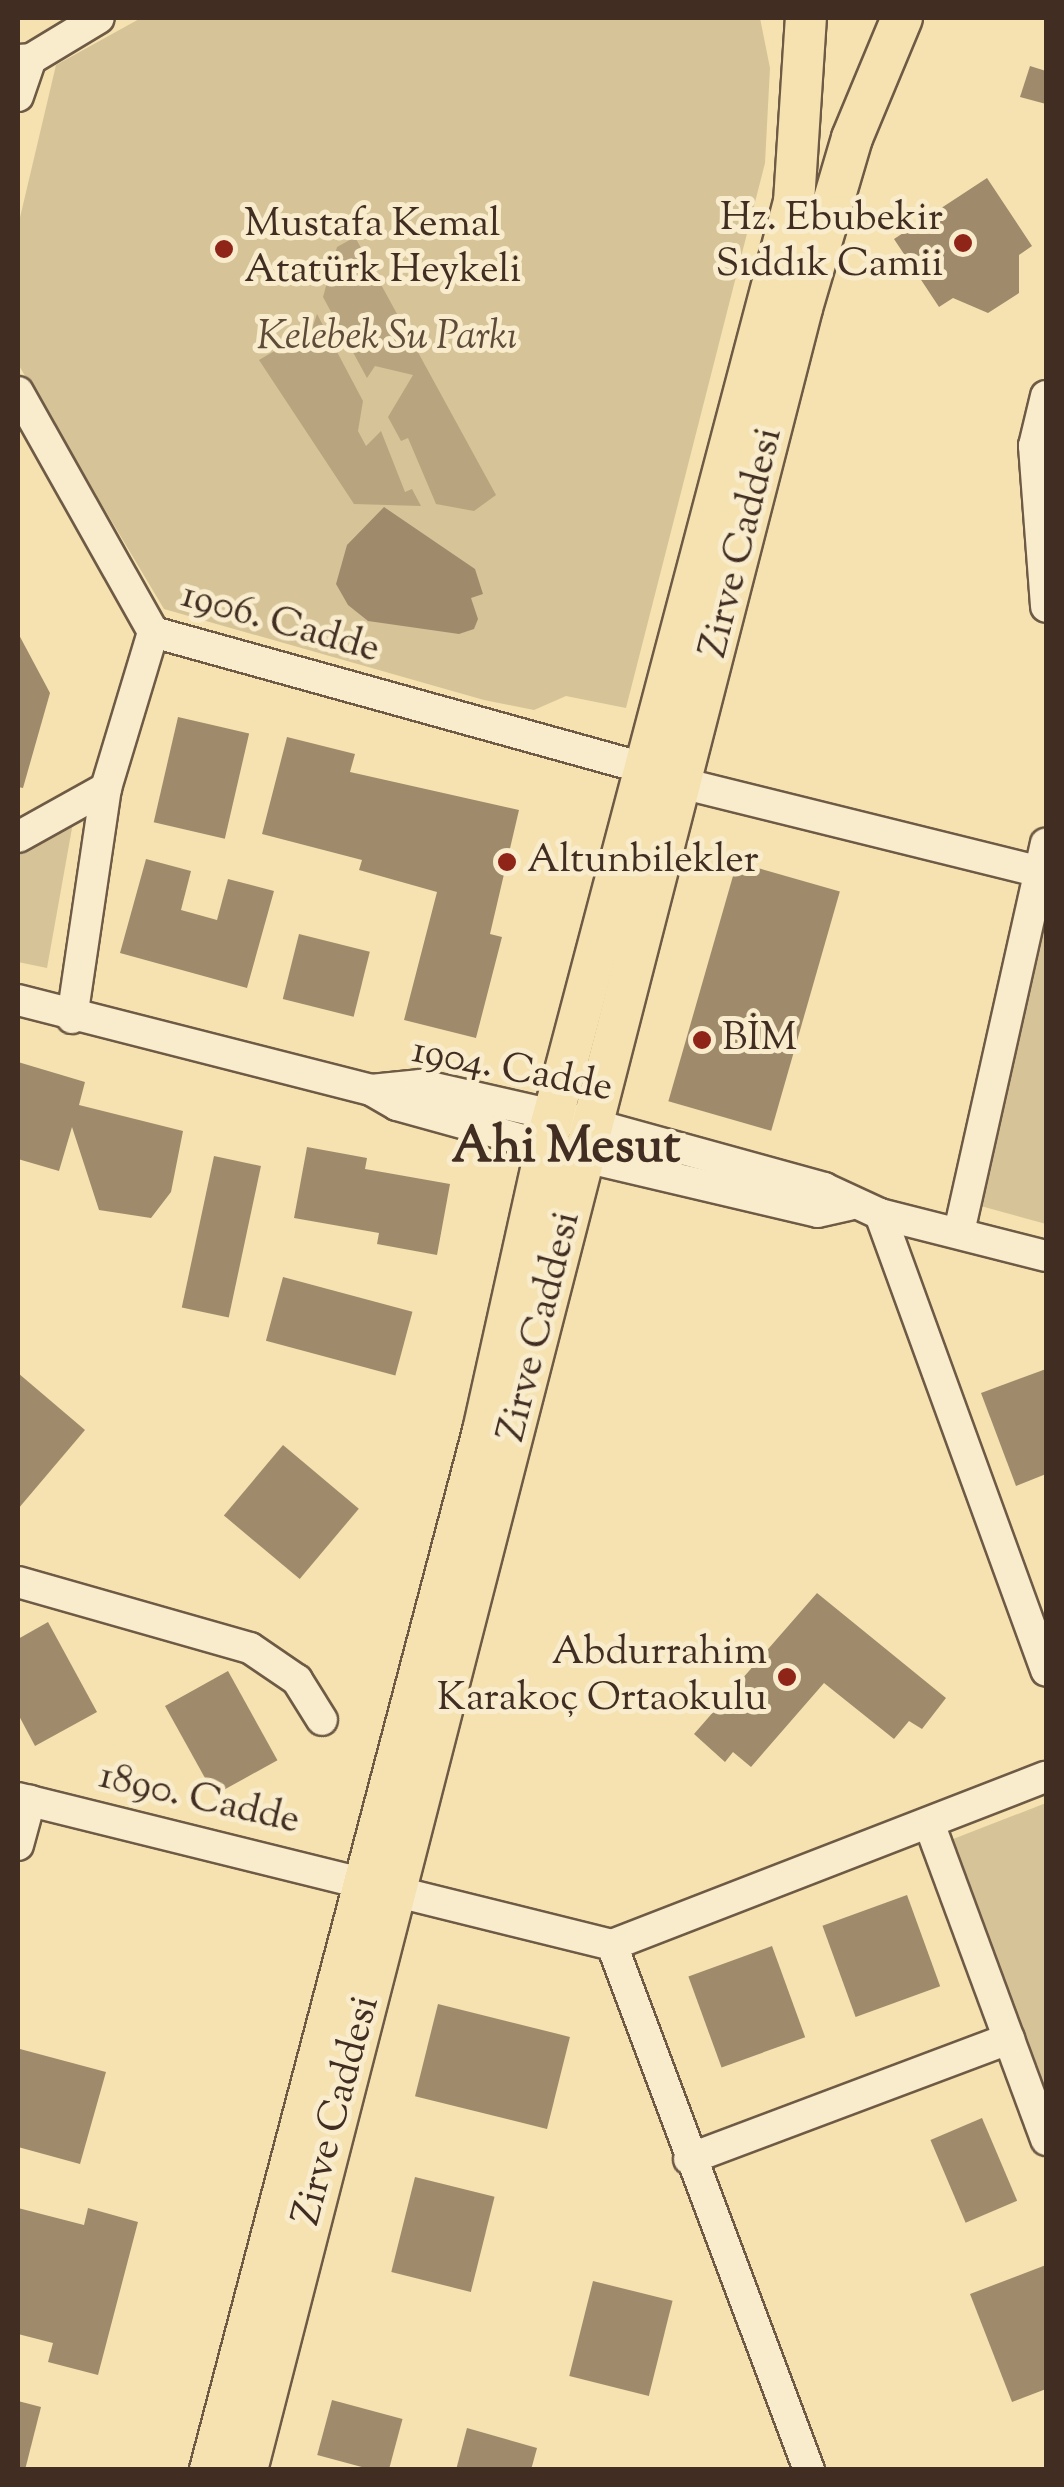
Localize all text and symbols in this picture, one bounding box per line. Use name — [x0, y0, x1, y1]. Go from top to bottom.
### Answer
place label: Hz. Ebubekir Sıddık Camii — [716, 196, 943, 290]
place label: Mustafa Kemal Atatürk Heykeli — [244, 202, 521, 296]
marker: Hz. Ebubekir Sıddık Camii — [952, 232, 974, 254]
marker: Mustafa Kemal Atatürk Heykeli — [213, 238, 235, 260]
park label: Kelebek Su Parkı — [257, 315, 517, 363]
street label: Zirve Caddesi — [691, 423, 795, 663]
street label: 1906. Cadde — [175, 573, 385, 675]
place label: Altunbilekler — [527, 838, 759, 886]
marker: Altunbilekler — [496, 851, 518, 873]
place label: BİM — [722, 1016, 797, 1064]
street label: 1904. Cadde — [408, 1028, 616, 1114]
marker: BİM — [691, 1029, 713, 1051]
district label: Ahi Mesut — [452, 1120, 680, 1180]
street label: Zirve Caddesi — [489, 1207, 593, 1447]
place label: Abdurrahim Karakoç Ortaokulu — [437, 1630, 767, 1724]
marker: Abdurrahim Karakoç Ortaokulu — [776, 1666, 798, 1688]
street label: 1890. Cadde — [94, 1754, 304, 1846]
street label: Zirve Caddesi — [284, 1991, 392, 2231]

